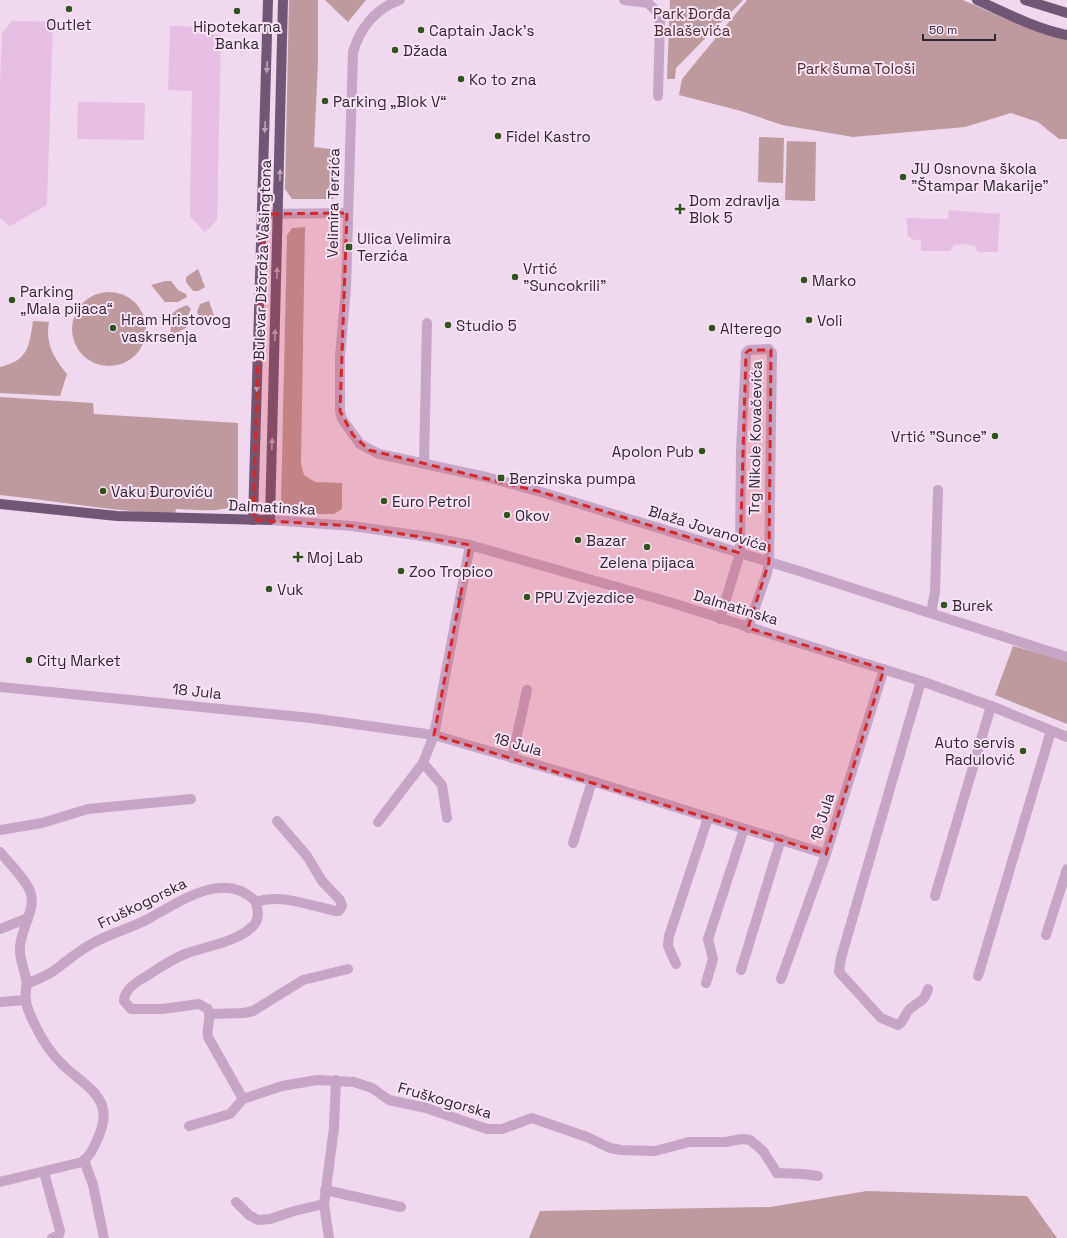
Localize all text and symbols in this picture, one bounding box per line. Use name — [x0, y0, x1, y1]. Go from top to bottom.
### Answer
marker: Outlet — [64, 4, 74, 14]
park label: Park Đorđa Balaševića — [653, 4, 731, 40]
marker: Hipotekarna Banka — [232, 6, 242, 16]
place label: Outlet — [46, 15, 92, 34]
scale bar — [923, 16, 995, 42]
place label: Hipotekarna Banka — [193, 17, 281, 53]
place label: Captain Jack's — [429, 21, 535, 40]
text: 50 m — [929, 22, 957, 38]
marker: Captain Jack's — [416, 25, 426, 35]
place label: Džada — [403, 41, 448, 60]
marker: Džada — [390, 45, 400, 55]
park label: Park šuma Tološi — [797, 59, 915, 78]
one-way arrow — [264, 61, 270, 74]
place label: Ko to zna — [469, 70, 537, 89]
marker: Ko to zna — [456, 74, 466, 84]
place label: Parking „Blok V“ — [333, 92, 447, 111]
marker: Parking „Blok V“ — [320, 96, 330, 106]
one-way arrow — [262, 121, 268, 134]
place label: Fidel Kastro — [506, 127, 591, 146]
marker: Fidel Kastro — [493, 131, 503, 141]
street label: Velimira Terzića — [323, 147, 343, 258]
street label: Bulevar Džordža Vašingtona — [249, 159, 275, 361]
place label: JU Osnovna škola "Štampar Makarije" — [911, 159, 1049, 195]
one-way arrow — [276, 169, 283, 181]
marker: JU Osnovna škola "Štampar Makarije" — [898, 172, 908, 182]
place label: Dom zdravlja Blok 5 — [689, 191, 780, 227]
marker: Dom zdravlja Blok 5 — [674, 203, 686, 215]
place label: Ulica Velimira Terzića — [357, 229, 452, 265]
marker: Ulica Velimira Terzića — [344, 242, 354, 252]
place label: Vrtić "Suncokrili" — [523, 259, 606, 295]
one-way arrow — [274, 266, 280, 279]
place label: Marko — [812, 271, 856, 290]
marker: Vrtić "Suncokrili" — [510, 272, 520, 282]
marker: Marko — [799, 275, 809, 285]
place label: Parking „Mala pijaca“ — [20, 282, 113, 318]
marker: Parking „Mala pijaca“ — [7, 295, 17, 305]
place label: Hram Hristovog vaskrsenja — [121, 310, 231, 346]
place label: Voli — [817, 311, 842, 330]
marker: Voli — [804, 315, 814, 325]
place label: Studio 5 — [456, 316, 517, 335]
place label: Alterego — [720, 319, 782, 338]
marker: Studio 5 — [443, 320, 453, 330]
marker: Hram Hristovog vaskrsenja — [108, 323, 118, 333]
marker: Alterego — [707, 323, 717, 333]
one-way arrow — [272, 328, 278, 341]
street label: Trg Nikole Kovačevića — [744, 360, 766, 515]
one-way arrow — [254, 380, 260, 393]
place label: Vrtić "Sunce" — [891, 427, 987, 446]
marker: Vrtić "Sunce" — [990, 431, 1000, 441]
one-way arrow — [269, 437, 275, 450]
place label: Apolon Pub — [612, 442, 694, 461]
marker: Apolon Pub — [697, 446, 707, 456]
place label: Benzinska pumpa — [509, 469, 636, 488]
marker: Benzinska pumpa — [496, 473, 506, 483]
place label: Vaku Đuroviću — [111, 482, 213, 501]
marker: Vaku Đuroviću — [98, 486, 108, 496]
place label: Euro Petrol — [392, 492, 471, 511]
street label: Dalmatinska — [228, 495, 317, 519]
marker: Euro Petrol — [379, 496, 389, 506]
street label: Blaža Jovanovića — [646, 501, 770, 555]
place label: Okov — [515, 506, 550, 525]
marker: Okov — [502, 510, 512, 520]
place label: Bazar — [586, 531, 627, 550]
marker: Bazar — [573, 535, 583, 545]
marker: Zelena pijaca — [642, 542, 652, 552]
place label: Moj Lab — [307, 548, 363, 567]
marker: Moj Lab — [292, 551, 304, 563]
place label: Zelena pijaca — [600, 553, 695, 572]
place label: Zoo Tropico — [409, 562, 493, 581]
marker: Zoo Tropico — [396, 566, 406, 576]
place label: Vuk — [277, 580, 303, 599]
marker: Vuk — [264, 584, 274, 594]
street label: Dalmatinska — [691, 585, 781, 629]
place label: PPU Zvjezdice — [535, 588, 635, 607]
one-way arrow — [457, 591, 463, 603]
marker: PPU Zvjezdice — [522, 592, 532, 602]
place label: Burek — [952, 596, 993, 615]
marker: Burek — [939, 600, 949, 610]
place label: City Market — [37, 651, 121, 670]
marker: City Market — [24, 655, 34, 665]
street label: 18 Jula — [171, 679, 223, 703]
street label: 18 Jula — [492, 728, 545, 760]
place label: Auto servis Radulović — [935, 733, 1015, 769]
marker: Auto servis Radulović — [1018, 746, 1028, 756]
street label: 18 Jula — [806, 790, 838, 843]
street label: Fruškogorska — [94, 873, 190, 933]
street label: Fruškogorska — [396, 1078, 494, 1123]

